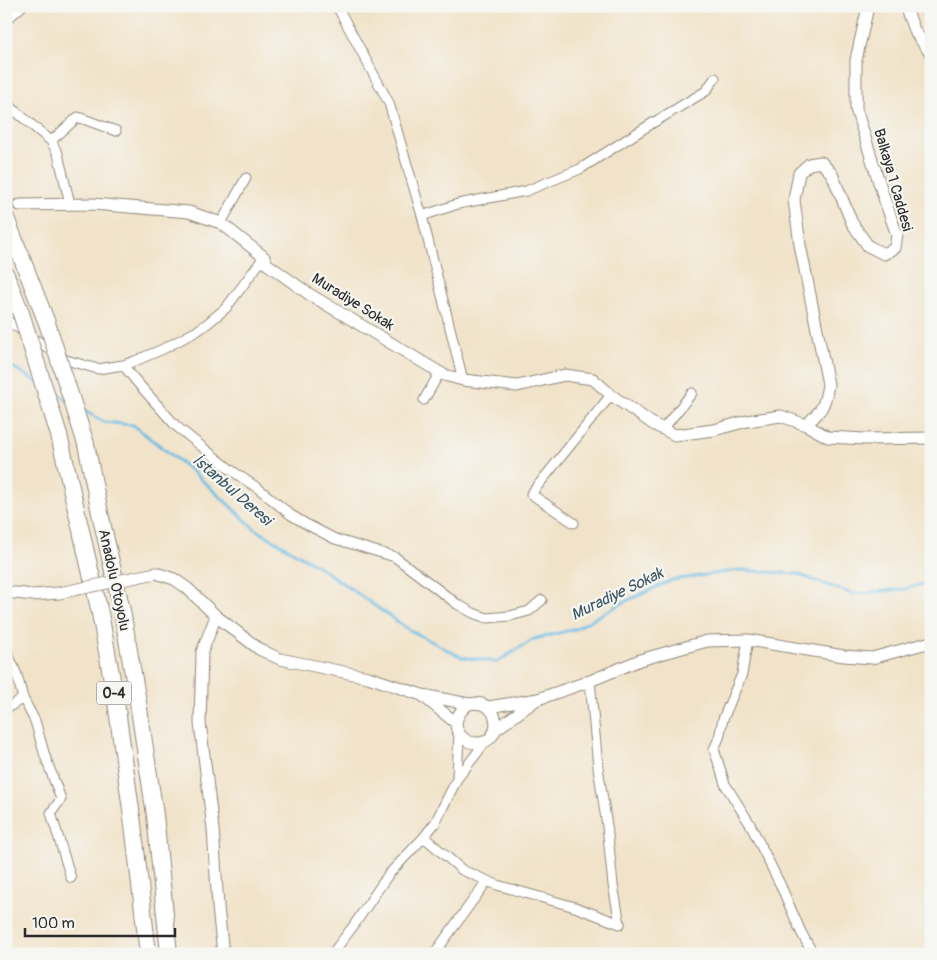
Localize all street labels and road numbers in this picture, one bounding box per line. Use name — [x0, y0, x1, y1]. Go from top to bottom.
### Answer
street label: Balkaya 1 Caddesi — [869, 126, 917, 234]
street label: Muradiye Sokak — [308, 269, 398, 335]
street label: Anadolu Otoyolu — [94, 527, 134, 633]
road number: O-4 — [96, 681, 132, 704]

